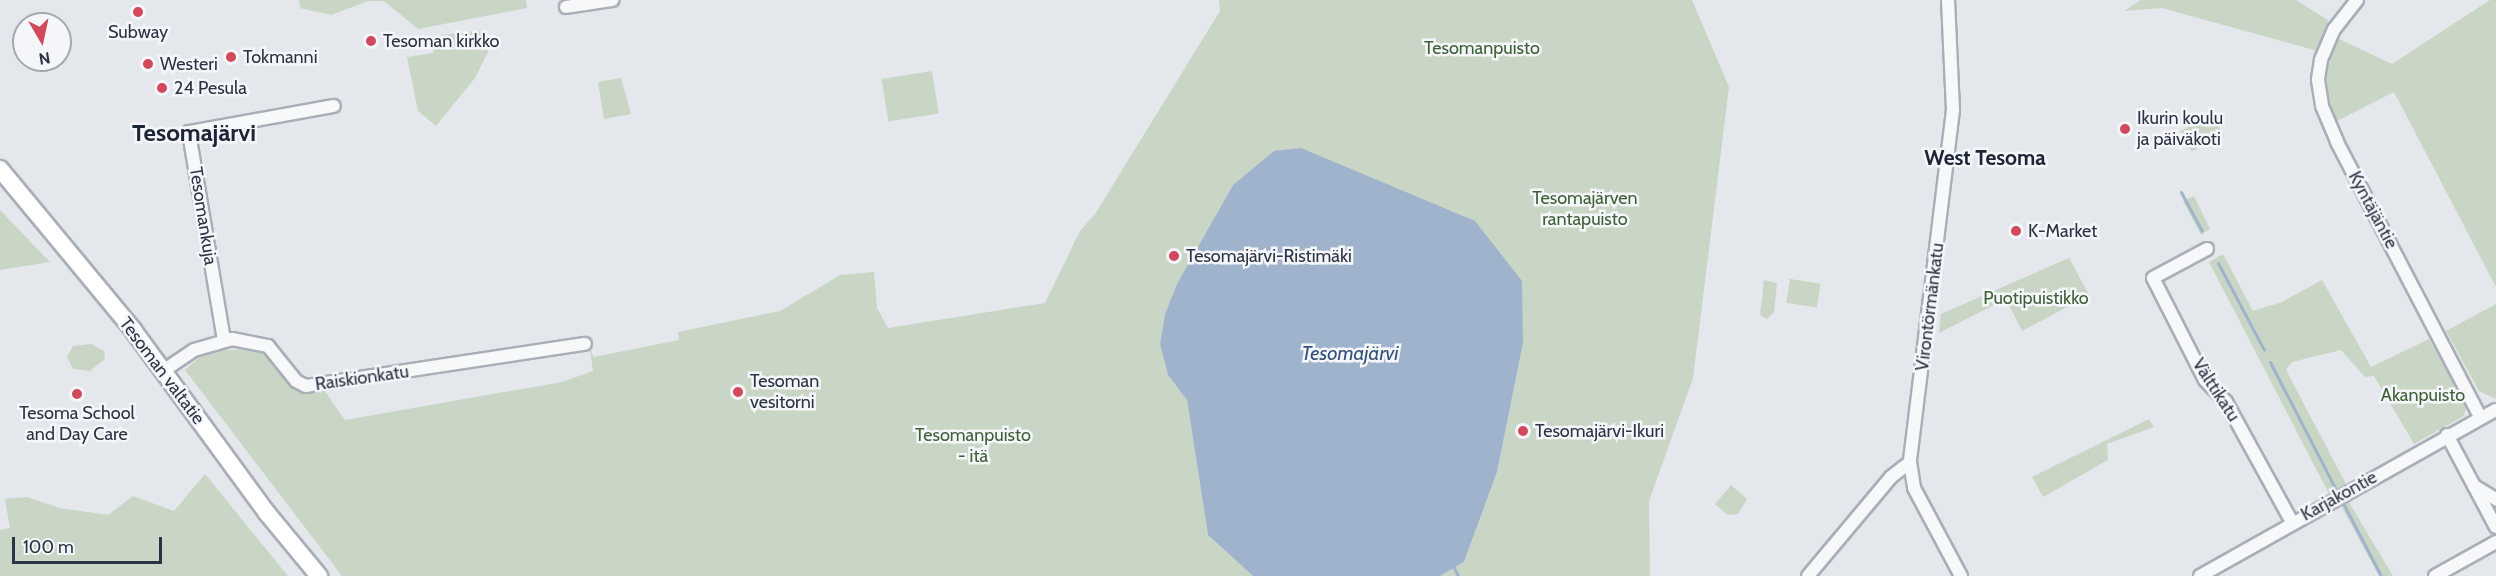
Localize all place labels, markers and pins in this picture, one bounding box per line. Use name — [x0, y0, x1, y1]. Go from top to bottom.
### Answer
marker: Subway — [131, 5, 145, 19]
place label: Subway — [108, 21, 168, 43]
place label: Tesoman kirkko — [383, 30, 499, 52]
marker: Tesoman kirkko — [364, 34, 378, 48]
place label: Tokmanni — [243, 46, 318, 68]
marker: Tokmanni — [224, 50, 238, 64]
place label: Westeri — [160, 53, 218, 75]
marker: Westeri — [141, 57, 155, 71]
place label: 24 Pesula — [174, 77, 247, 99]
marker: 24 Pesula — [155, 81, 169, 95]
place label: Ikurin koulu ja päiväkoti — [2137, 108, 2223, 150]
marker: Ikurin koulu ja päiväkoti — [2118, 122, 2132, 136]
place label: K-Market — [2028, 220, 2097, 242]
marker: K-Market — [2009, 224, 2023, 238]
place label: Tesomajärvi-Ristimäki — [1186, 245, 1352, 267]
marker: Tesomajärvi-Ristimäki — [1167, 249, 1181, 263]
place label: Tesoman vesitorni — [750, 371, 819, 413]
marker: Tesoman vesitorni — [731, 385, 745, 399]
marker: Tesoma School and Day Care — [70, 387, 84, 401]
place label: Tesoma School and Day Care — [19, 403, 135, 446]
place label: Tesomajärvi-Ikuri — [1535, 420, 1664, 442]
marker: Tesomajärvi-Ikuri — [1516, 424, 1530, 438]

